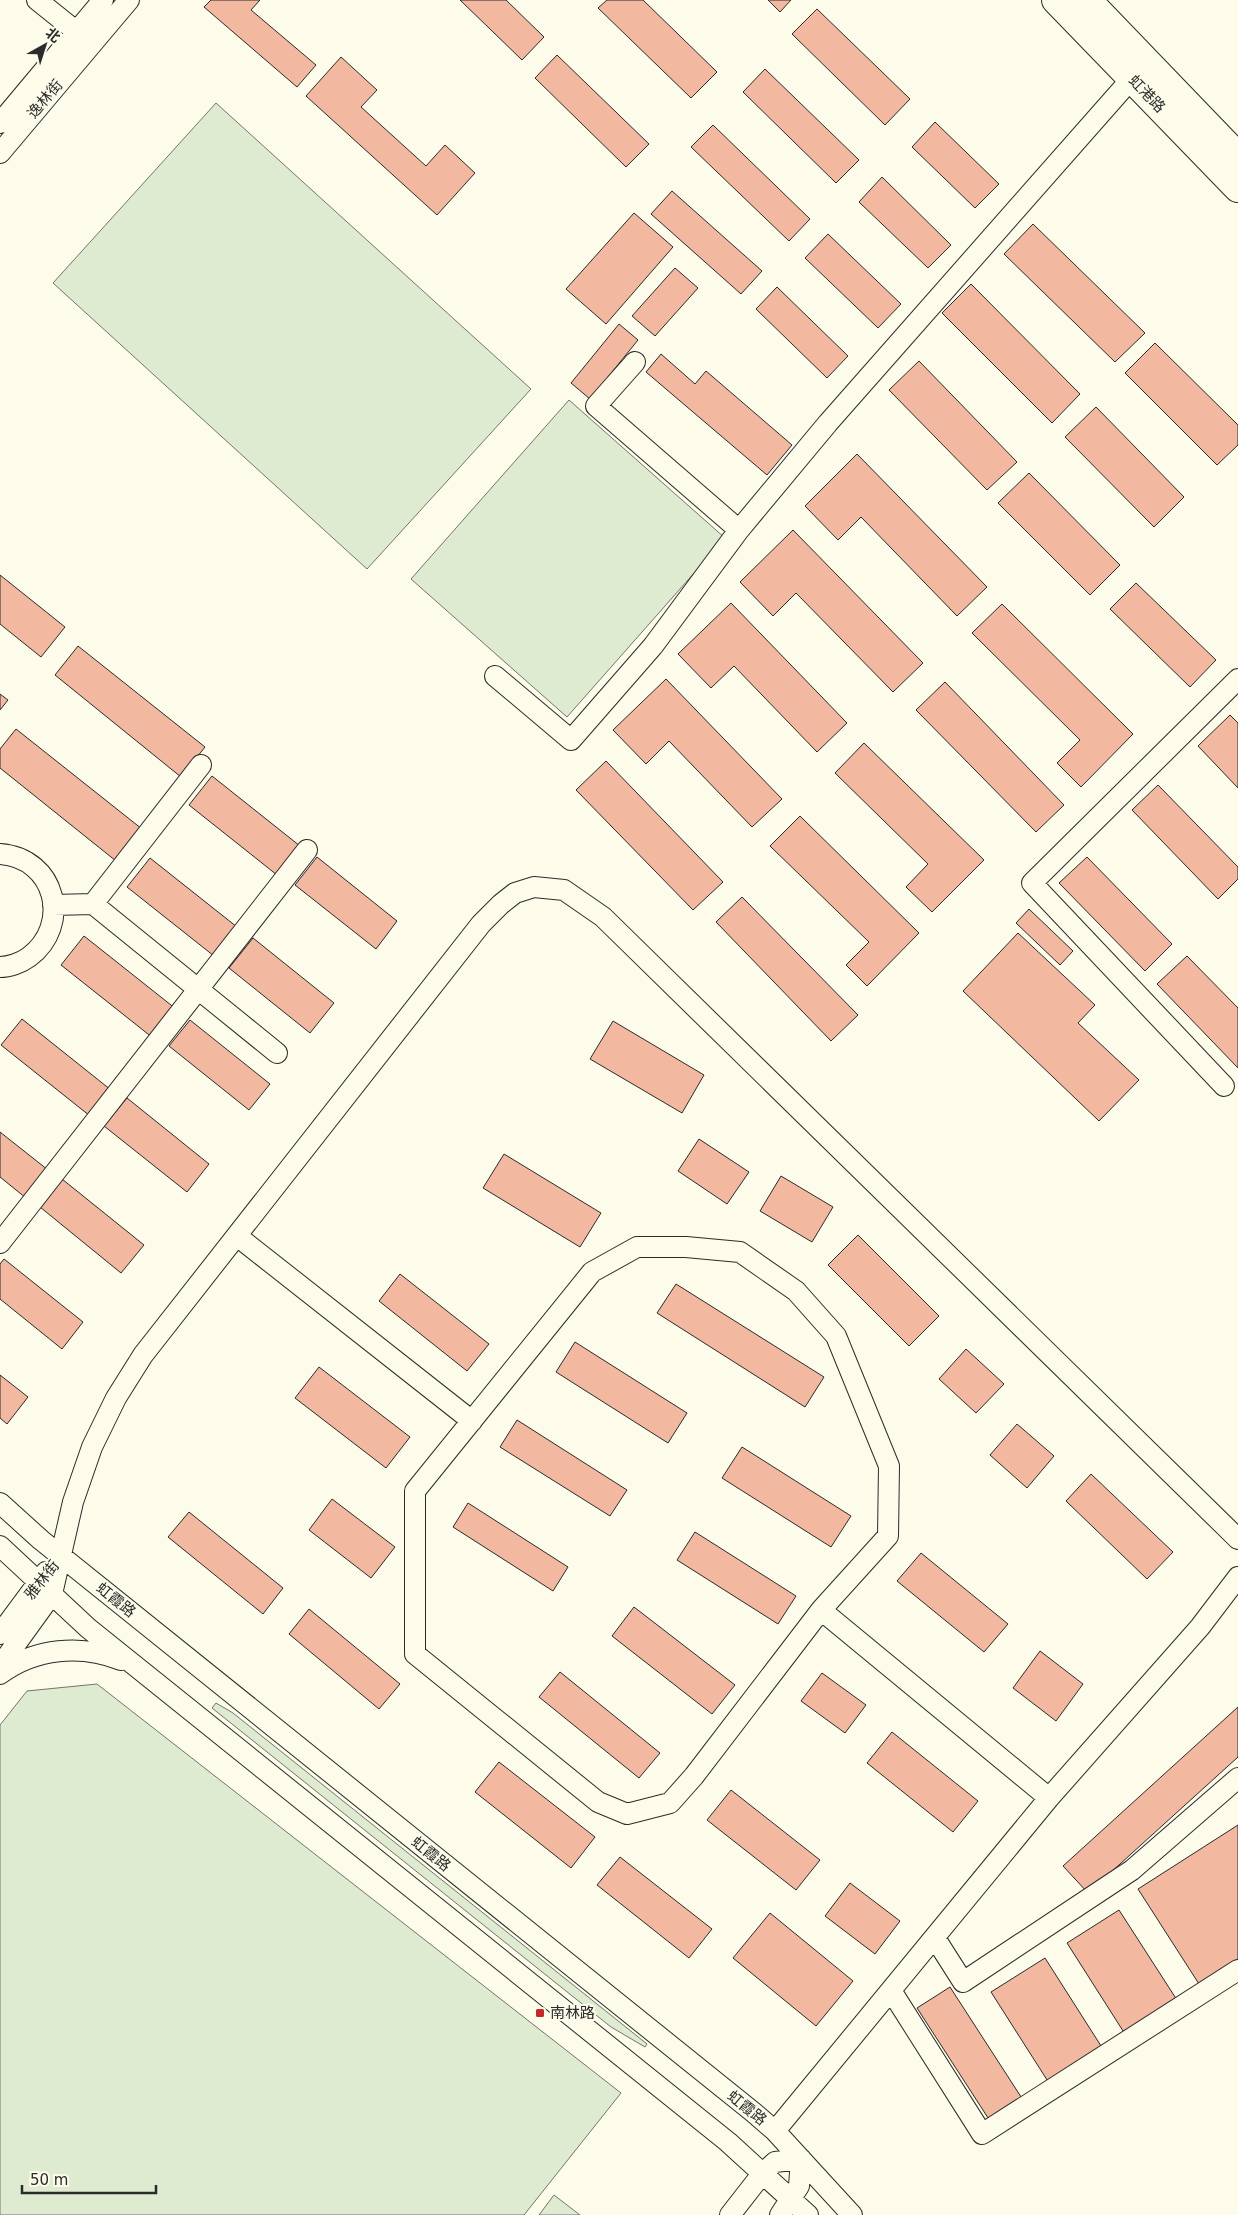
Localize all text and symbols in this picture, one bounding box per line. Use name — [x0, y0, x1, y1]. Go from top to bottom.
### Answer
north arrow — [20, 20, 70, 70]
text: 北 — [43, 24, 64, 46]
street label: 虹港路 — [1125, 72, 1169, 116]
street label: 逸林街 — [24, 76, 66, 122]
street label: 雅林街 — [21, 1557, 63, 1603]
street label: 虹霞路 — [93, 1579, 139, 1621]
street label: 虹霞路 — [408, 1833, 454, 1875]
place label: 南林路 — [550, 2004, 595, 2022]
marker: 南林路 — [534, 2007, 546, 2019]
street label: 虹霞路 — [724, 2087, 770, 2129]
scale bar — [22, 2162, 156, 2194]
text: 50 m — [30, 2171, 68, 2189]

